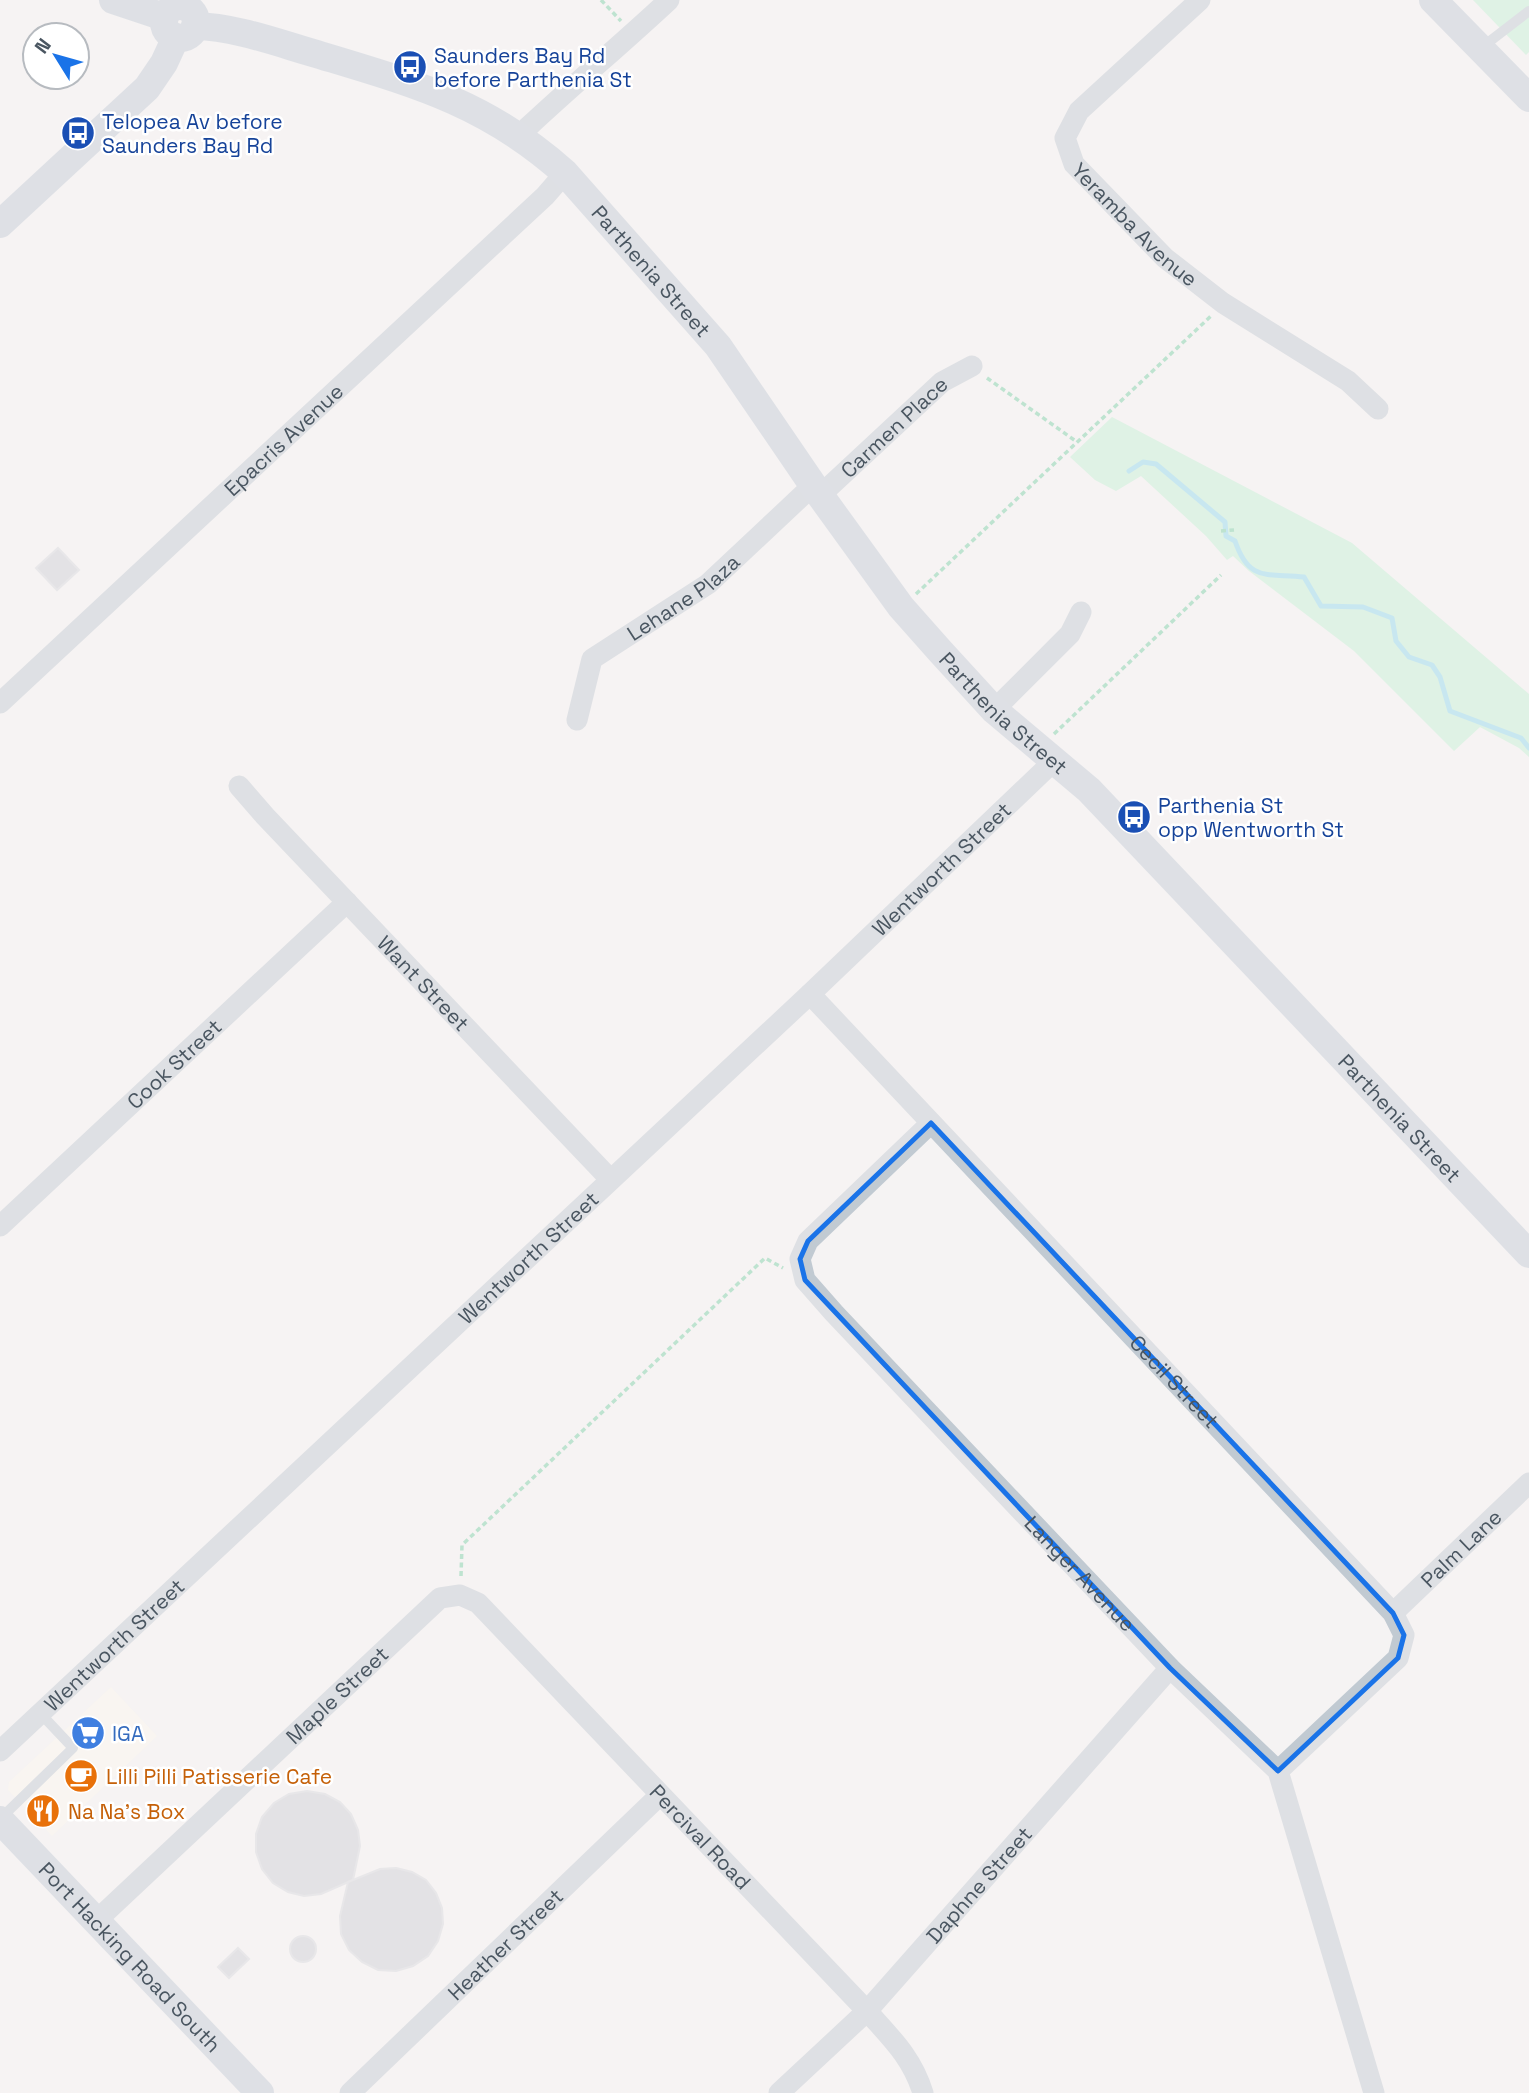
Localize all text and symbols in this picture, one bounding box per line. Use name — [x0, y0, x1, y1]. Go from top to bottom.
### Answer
north arrow — [21, 21, 91, 91]
text: N — [29, 33, 57, 59]
place label: Saunders Bay Rd before Parthenia St — [434, 42, 632, 93]
bus stop icon: Saunders Bay Rd before Parthenia St — [391, 48, 429, 86]
place label: Telopea Av before Saunders Bay Rd — [102, 108, 283, 159]
bus stop icon: Telopea Av before Saunders Bay Rd — [59, 114, 97, 152]
street label: Yeramba Avenue — [1066, 157, 1203, 292]
street label: Parthenia Street — [586, 199, 717, 342]
street label: Carmen Place — [835, 370, 953, 483]
street label: Epacris Avenue — [218, 377, 349, 501]
street label: Lehane Plaza — [622, 548, 745, 646]
street label: Parthenia Street — [934, 646, 1074, 780]
place label: Parthenia St opp Wentworth St — [1158, 792, 1344, 843]
street label: Wentworth Street — [866, 796, 1016, 942]
bus stop icon: Parthenia St opp Wentworth St — [1115, 798, 1153, 836]
street label: Want Street — [372, 929, 476, 1037]
street label: Cook Street — [121, 1013, 227, 1115]
street label: Parthenia Street — [1333, 1048, 1467, 1188]
street label: Wentworth Street — [452, 1185, 604, 1330]
street label: Cecil Street — [1124, 1329, 1225, 1434]
street label: Palm Lane — [1415, 1503, 1507, 1593]
street label: Langer Avenue — [1019, 1510, 1142, 1637]
street label: Wentworth Street — [38, 1572, 190, 1717]
street label: Maple Street — [280, 1640, 394, 1749]
supermarket icon: IGA — [69, 1714, 107, 1752]
place label: IGA — [112, 1720, 144, 1747]
cafe icon: Lilli Pilli Patisserie Cafe — [62, 1757, 100, 1795]
place label: Lilli Pilli Patisserie Cafe — [106, 1763, 332, 1790]
street label: Percival Road — [644, 1778, 757, 1895]
restaurant icon: Na Na's Box — [24, 1792, 62, 1830]
place label: Na Na's Box — [68, 1798, 185, 1825]
street label: Daphne Street — [920, 1820, 1038, 1949]
street label: Port Hacking Road South — [33, 1856, 227, 2058]
street label: Heather Street — [442, 1882, 568, 2006]

